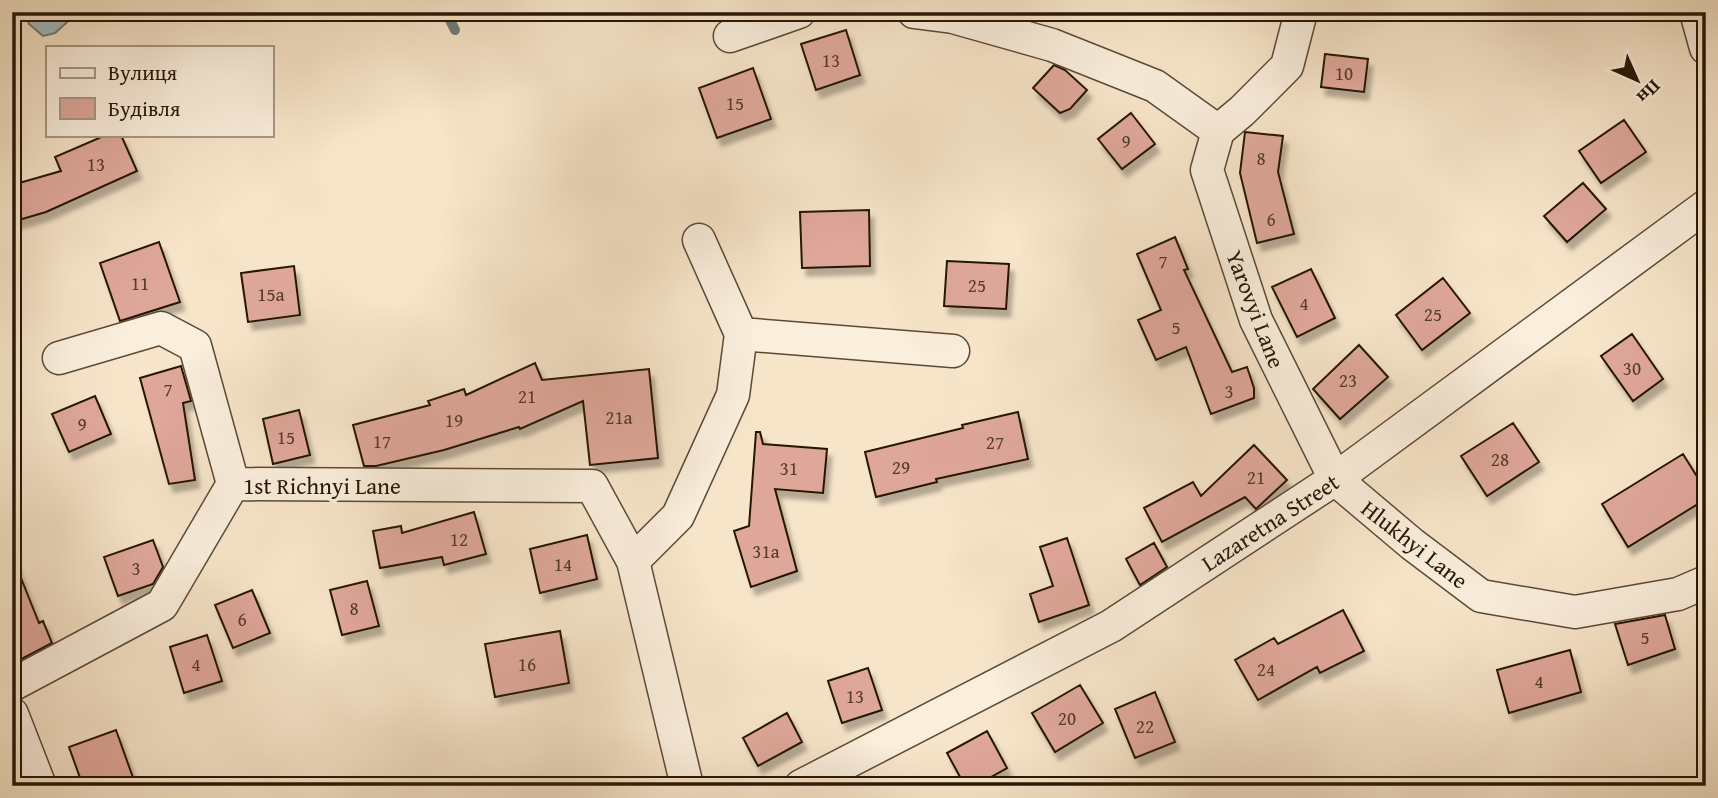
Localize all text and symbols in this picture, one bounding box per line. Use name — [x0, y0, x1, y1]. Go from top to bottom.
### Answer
legend — [46, 46, 273, 136]
house number: 13 — [822, 46, 840, 74]
north arrow — [1602, 46, 1672, 116]
text: Вулиця — [108, 57, 178, 88]
house number: 10 — [1335, 59, 1353, 87]
text: Пн — [1630, 73, 1668, 111]
house number: 15 — [726, 89, 744, 117]
text: Будівля — [108, 93, 181, 124]
house number: 9 — [1121, 127, 1131, 155]
house number: 8 — [1256, 144, 1266, 172]
house number: 13 — [87, 150, 105, 178]
house number: 6 — [1266, 205, 1276, 233]
street label: Yarovyi Lane — [1218, 245, 1294, 373]
house number: 7 — [1158, 247, 1168, 275]
house number: 11 — [131, 269, 149, 297]
house number: 25 — [968, 271, 986, 299]
house number: 15а — [257, 280, 285, 308]
house number: 4 — [1299, 289, 1309, 317]
house number: 25 — [1424, 300, 1442, 328]
house number: 5 — [1171, 313, 1181, 341]
house number: 30 — [1623, 354, 1641, 382]
house number: 23 — [1339, 366, 1357, 394]
house number: 7 — [163, 375, 173, 403]
house number: 3 — [1224, 377, 1234, 405]
house number: 21 — [518, 382, 536, 410]
house number: 21а — [605, 403, 633, 431]
house number: 19 — [445, 406, 463, 434]
house number: 9 — [77, 410, 87, 438]
house number: 15 — [277, 423, 295, 451]
house number: 17 — [373, 427, 391, 455]
house number: 27 — [986, 428, 1004, 456]
house number: 28 — [1491, 445, 1509, 473]
house number: 29 — [892, 453, 910, 481]
house number: 31 — [780, 454, 798, 482]
house number: 21 — [1247, 463, 1265, 491]
street label: Lazaretna Street — [1195, 465, 1345, 579]
street label: 1st Richnyi Lane — [243, 469, 401, 502]
street label: Hlukhyi Lane — [1355, 492, 1475, 596]
house number: 12 — [450, 525, 468, 553]
house number: 31а — [752, 537, 780, 565]
house number: 14 — [554, 550, 572, 578]
house number: 3 — [131, 554, 141, 582]
house number: 8 — [349, 594, 359, 622]
house number: 6 — [237, 605, 247, 633]
house number: 5 — [1640, 623, 1650, 651]
house number: 4 — [191, 650, 201, 678]
house number: 16 — [518, 650, 536, 678]
house number: 24 — [1257, 655, 1275, 683]
house number: 4 — [1534, 667, 1544, 695]
house number: 13 — [846, 682, 864, 710]
house number: 20 — [1058, 704, 1076, 732]
house number: 22 — [1136, 712, 1154, 740]

